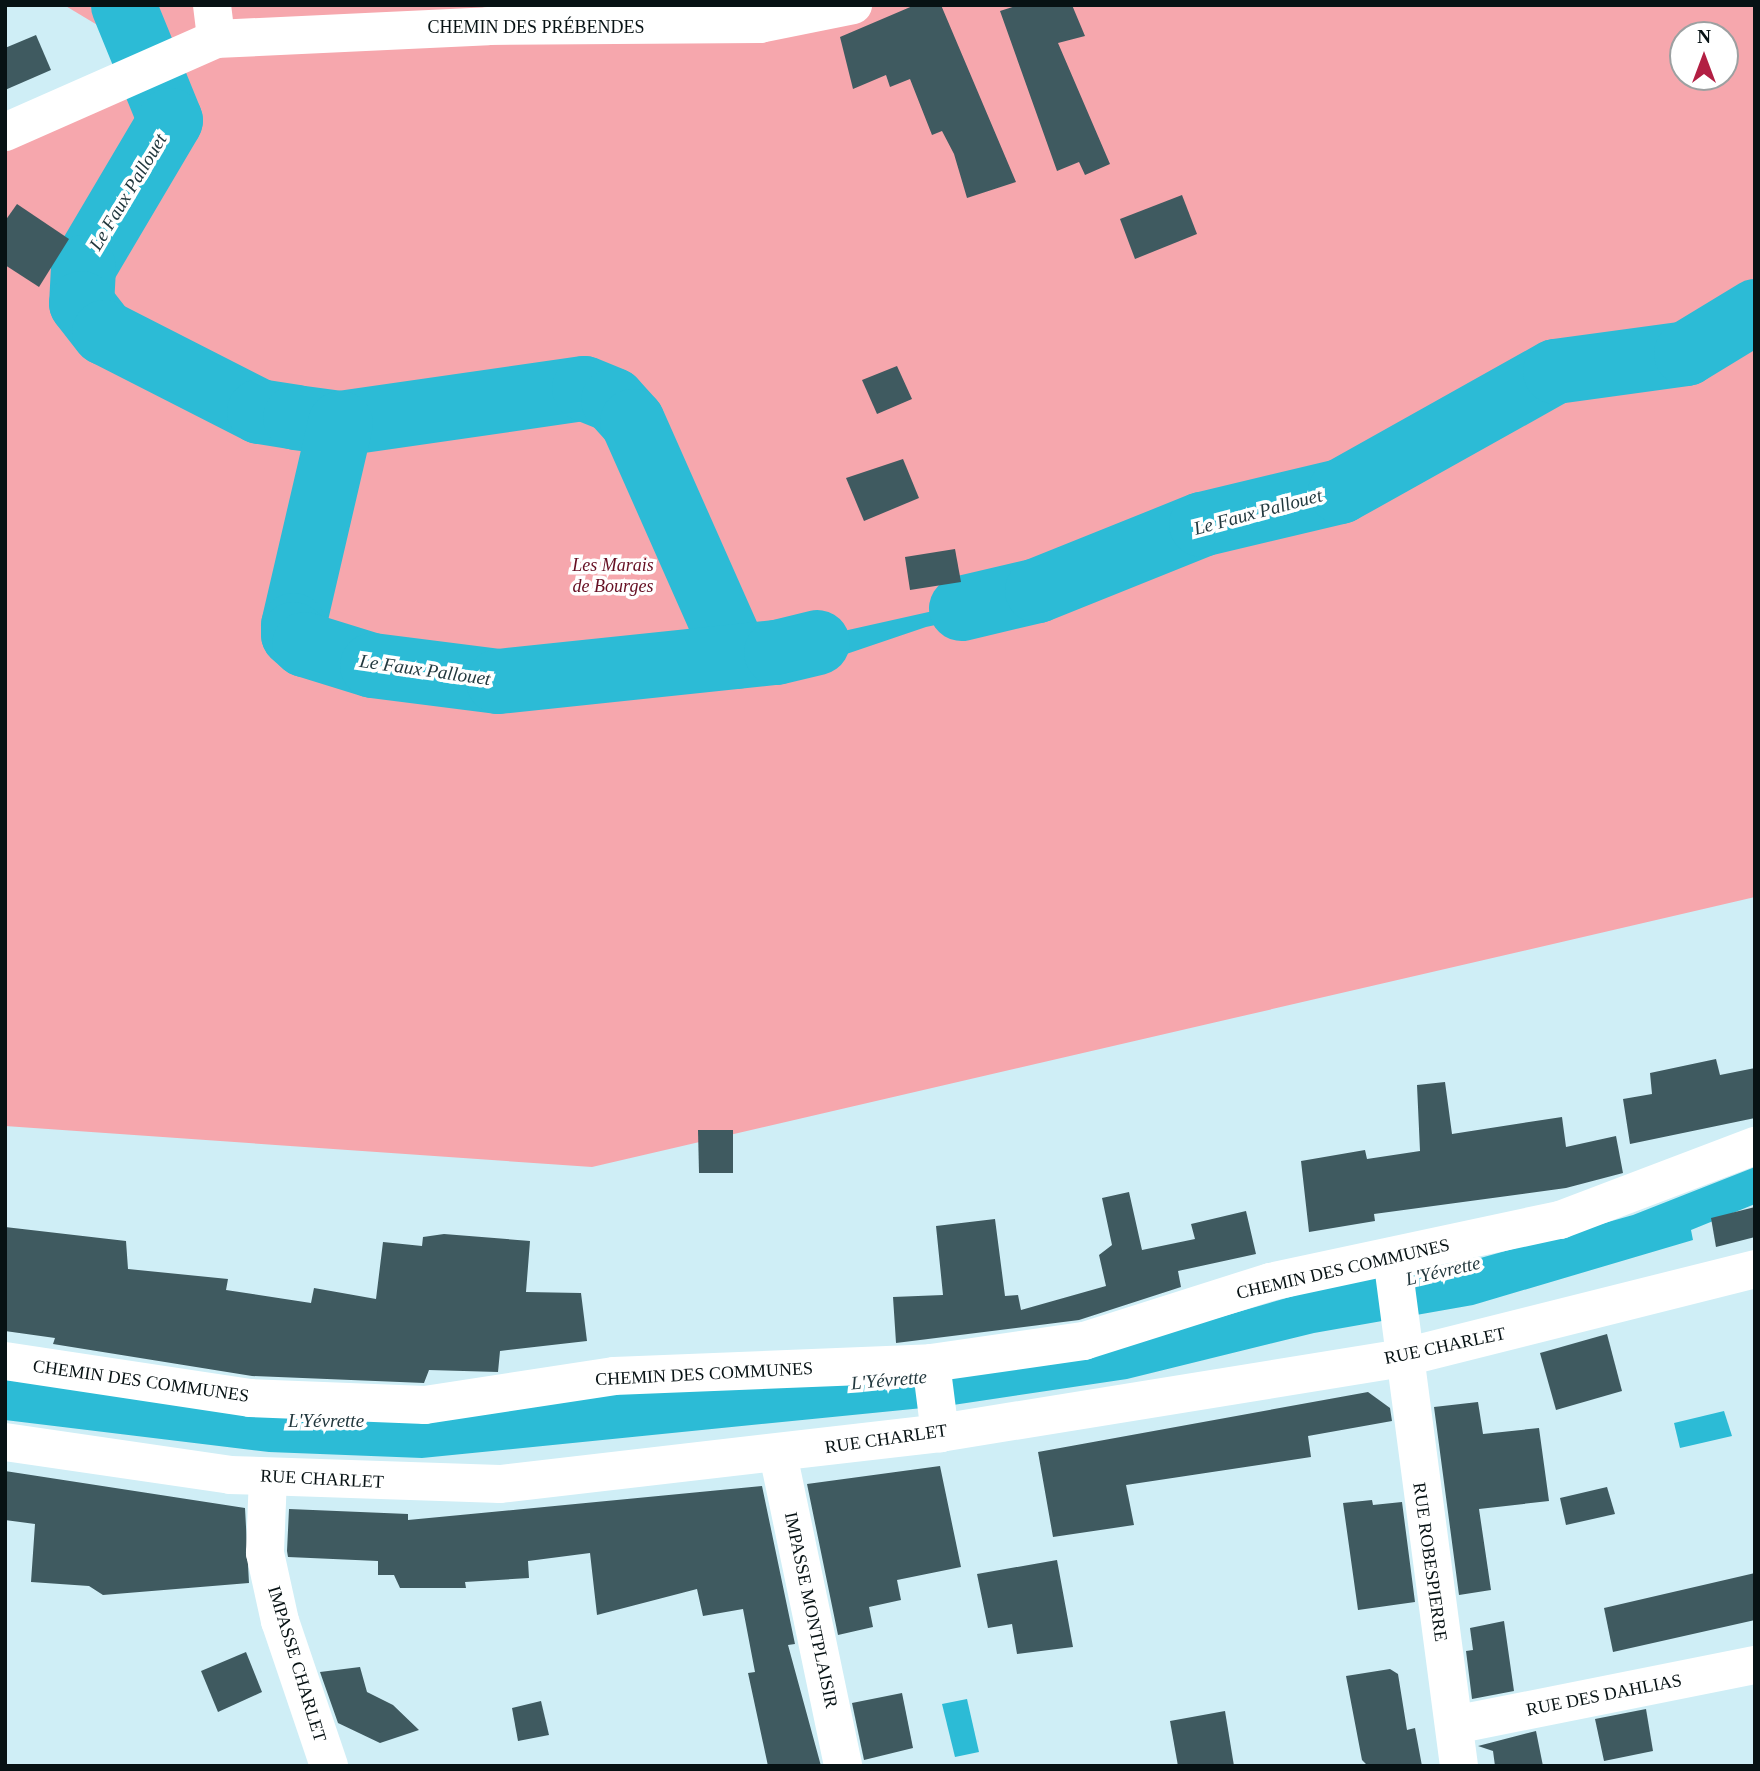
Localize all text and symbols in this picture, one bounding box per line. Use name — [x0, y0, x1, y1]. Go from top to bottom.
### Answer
street label: CHEMIN DES PRÉBENDES — [427, 16, 645, 38]
north arrow — [1669, 21, 1739, 91]
text: N — [1697, 26, 1711, 47]
water label: Le Faux Pallouet — [84, 130, 172, 254]
water label: Le Faux Pallouet — [1191, 484, 1325, 540]
park label: Les Marais de Bourges — [572, 555, 654, 598]
water label: Le Faux Pallouet — [358, 650, 492, 690]
street label: CHEMIN DES COMMUNES — [1234, 1234, 1452, 1304]
water label: L'Yévrette — [1403, 1251, 1483, 1291]
street label: RUE CHARLET — [1382, 1323, 1508, 1369]
street label: CHEMIN DES COMMUNES — [32, 1355, 250, 1407]
street label: CHEMIN DES COMMUNES — [595, 1358, 813, 1390]
water label: L'Yévrette — [850, 1365, 928, 1395]
water label: L'Yévrette — [288, 1410, 364, 1432]
street label: RUE CHARLET — [823, 1420, 949, 1458]
street label: RUE CHARLET — [260, 1465, 384, 1493]
street label: RUE ROBESPIERRE — [1408, 1481, 1452, 1643]
street label: IMPASSE MONTPLAISIR — [780, 1510, 842, 1710]
street label: IMPASSE CHARLET — [263, 1583, 331, 1745]
street label: RUE DES DAHLIAS — [1524, 1669, 1684, 1721]

